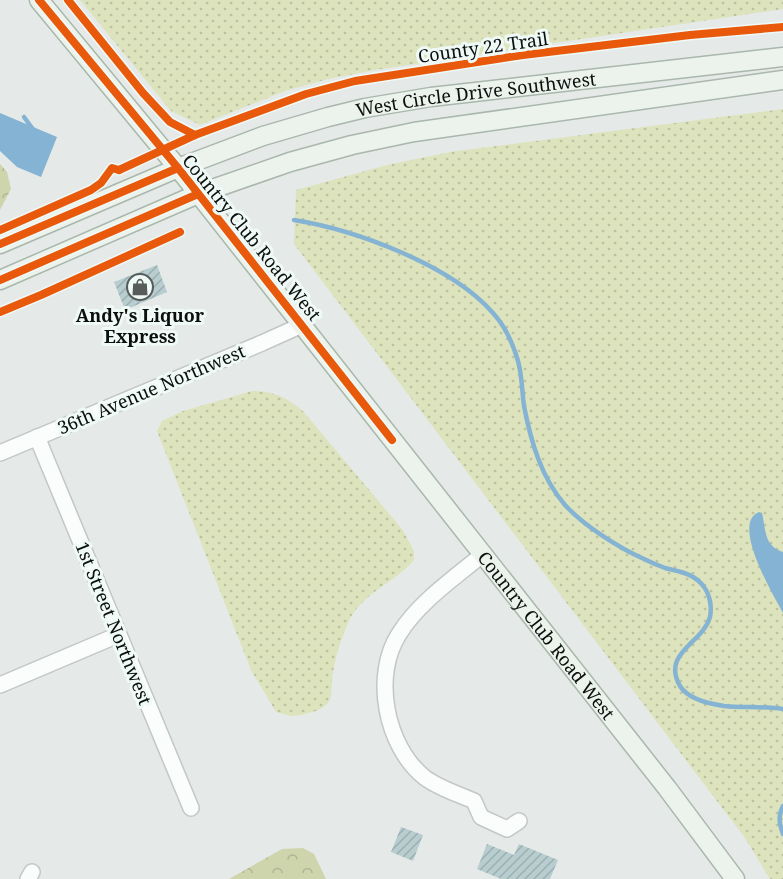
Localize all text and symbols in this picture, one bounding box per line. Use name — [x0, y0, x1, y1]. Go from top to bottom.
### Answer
street label: County 22 Trail — [416, 26, 550, 68]
street label: West Circle Drive Southwest — [353, 66, 597, 122]
street label: Country Club Road West — [177, 149, 327, 325]
shop icon: Andy's Liquor Express — [125, 272, 155, 302]
place label: Andy's Liquor Express — [76, 303, 205, 348]
street label: 36th Avenue Northwest — [54, 339, 248, 439]
street label: 1st Street Northwest — [70, 538, 158, 708]
street label: Country Club Road West — [473, 546, 620, 724]

